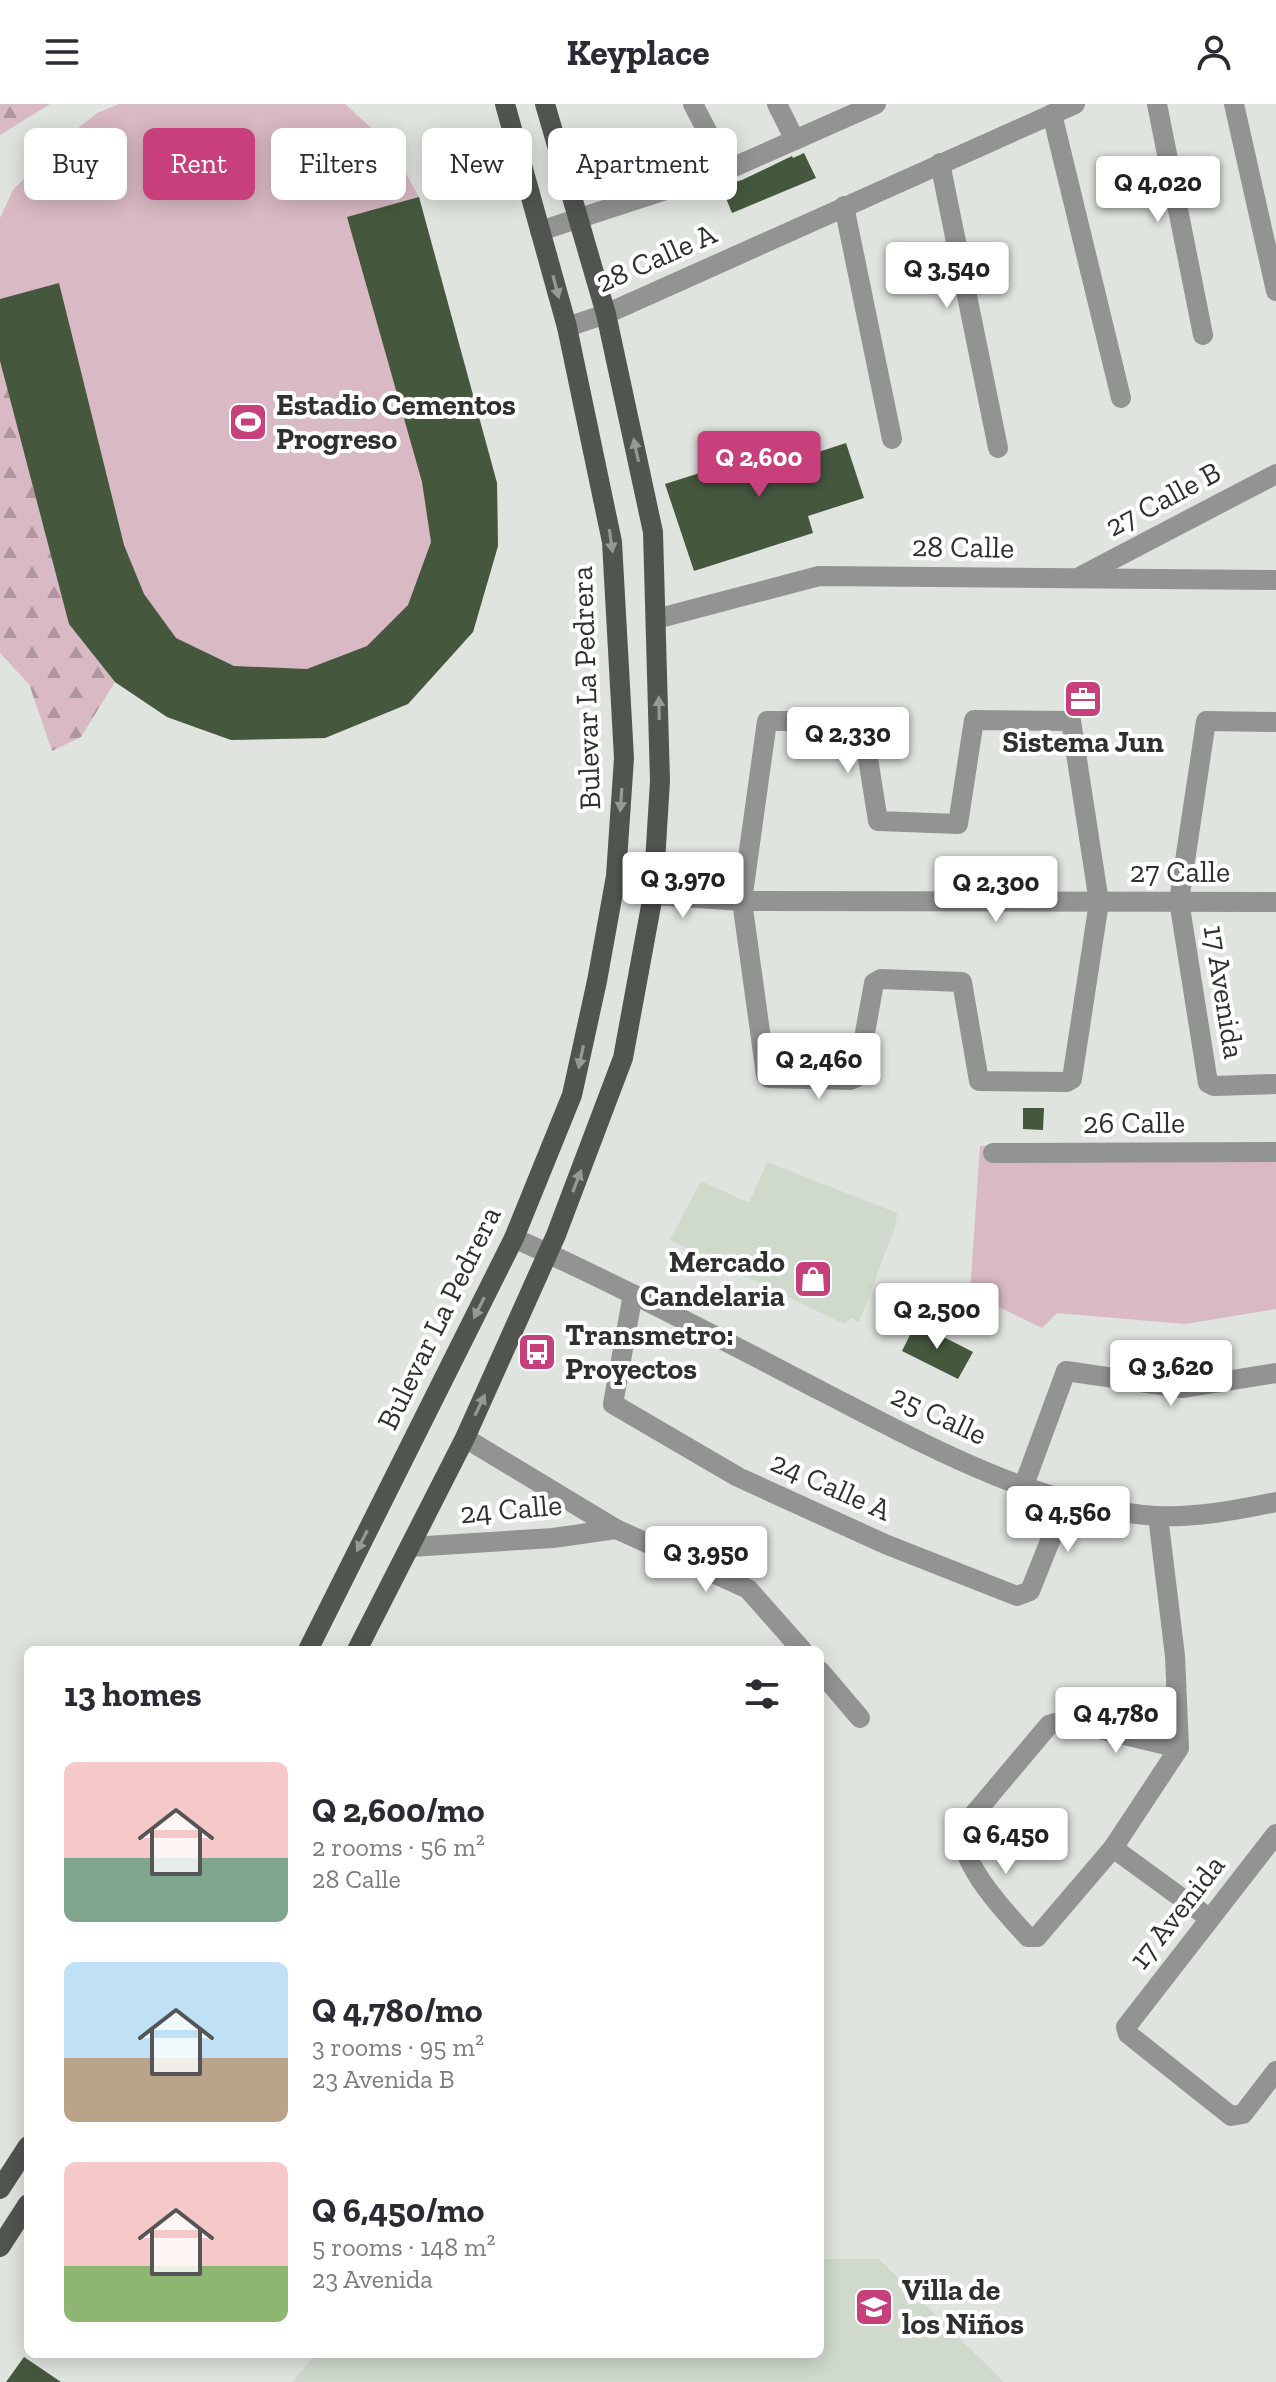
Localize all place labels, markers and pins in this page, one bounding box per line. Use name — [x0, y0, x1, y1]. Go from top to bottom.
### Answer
pin: Q 4,020 — [1084, 156, 1232, 224]
pin: Q 3,540 — [873, 242, 1021, 310]
place label: Estadio Cementos Progreso — [276, 387, 516, 457]
sports icon: Estadio Cementos Progreso — [227, 401, 269, 443]
pin: Q 2,600 — [685, 431, 833, 499]
office icon: Sistema Jun — [1062, 678, 1104, 720]
pin: Q 2,330 — [774, 707, 922, 775]
place label: Sistema Jun — [1002, 724, 1164, 760]
pin: Q 3,970 — [609, 852, 757, 920]
pin: Q 2,300 — [922, 856, 1070, 924]
pin: Q 2,460 — [745, 1033, 893, 1101]
place label: Mercado Candelaria — [640, 1244, 785, 1314]
shop icon: Mercado Candelaria — [792, 1258, 834, 1300]
pin: Q 2,500 — [863, 1283, 1011, 1351]
place label: Transmetro: Proyectos — [565, 1317, 734, 1387]
bus stop icon: Transmetro: Proyectos — [516, 1331, 558, 1373]
pin: Q 3,620 — [1097, 1340, 1245, 1408]
pin: Q 4,560 — [994, 1486, 1142, 1554]
pin: Q 3,950 — [632, 1526, 780, 1594]
pin: Q 4,780 — [1042, 1687, 1190, 1755]
pin: Q 6,450 — [932, 1808, 1080, 1876]
place label: Villa de los Niños — [902, 2272, 1024, 2342]
school or university icon: Villa de los Niños — [853, 2286, 895, 2328]

